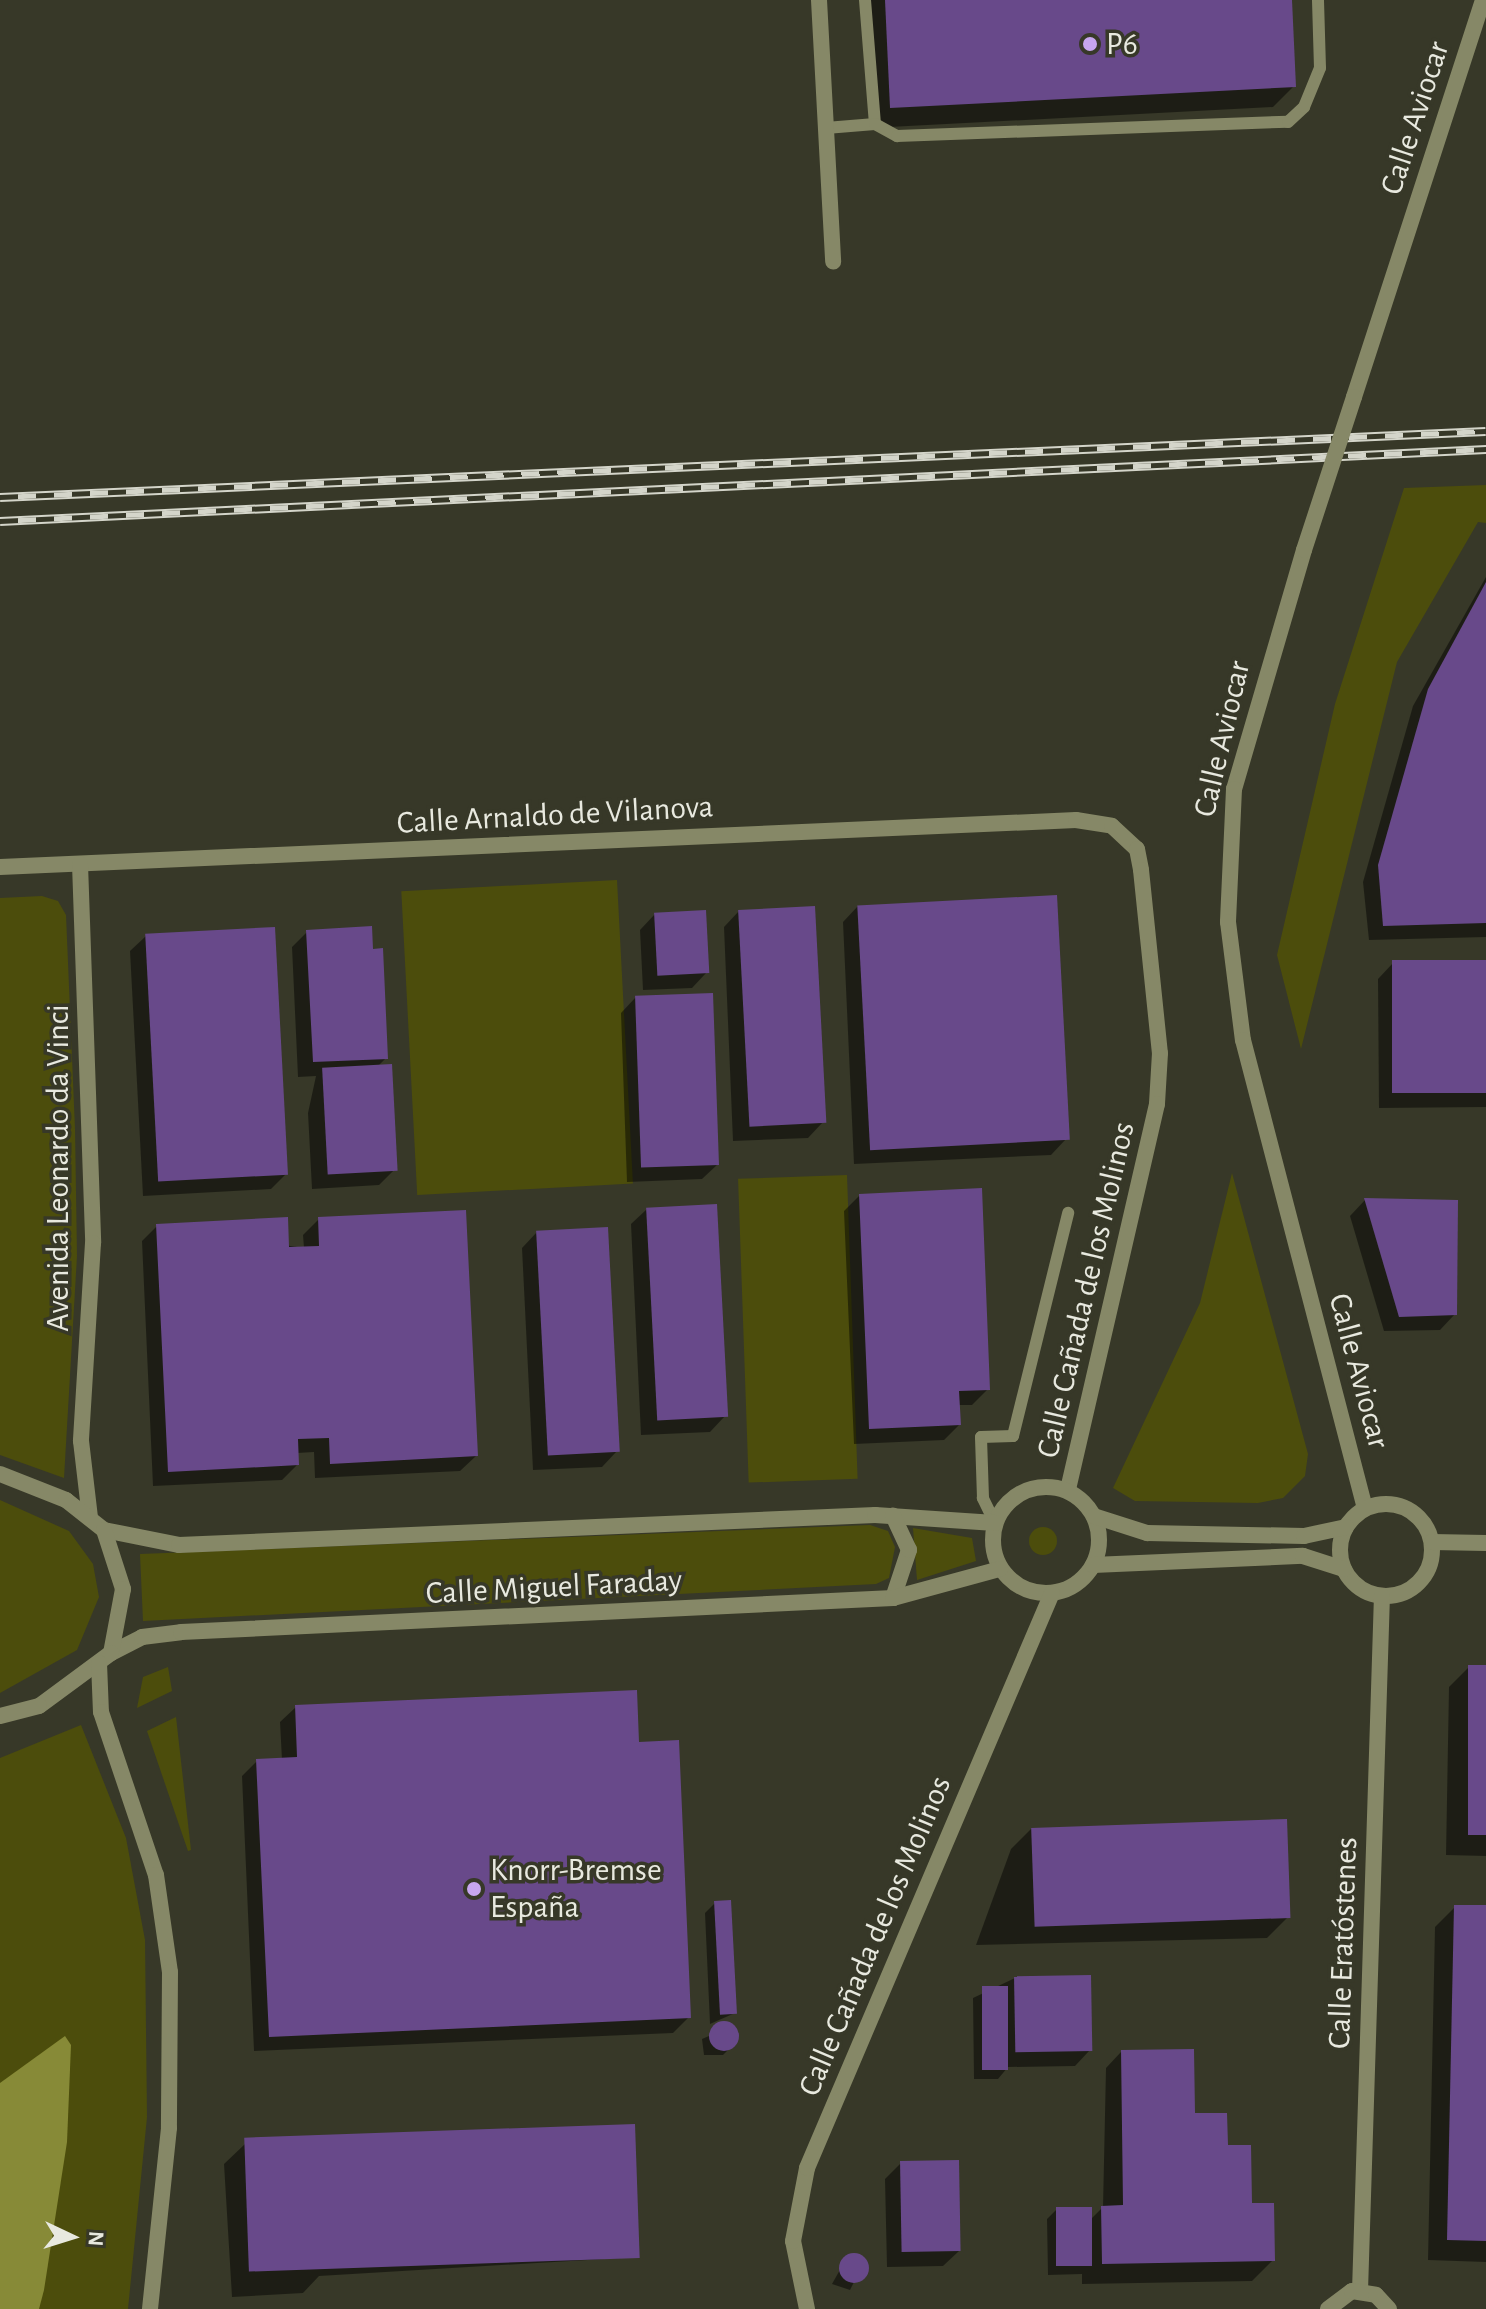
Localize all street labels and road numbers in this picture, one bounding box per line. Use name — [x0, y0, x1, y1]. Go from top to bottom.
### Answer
street label: Calle Aviocar — [1372, 36, 1458, 200]
street label: Calle Aviocar — [1185, 657, 1259, 821]
street label: Calle Arnaldo de Vilanova — [396, 788, 714, 842]
street label: Avenida Leonardo da Vinci — [39, 1004, 77, 1332]
street label: Calle Cañada de los Molinos — [1029, 1118, 1143, 1462]
street label: Calle Aviocar — [1320, 1289, 1398, 1453]
street label: Calle Miguel Faraday — [425, 1561, 683, 1613]
street label: Calle Cañada de los Molinos — [790, 1770, 960, 2102]
street label: Calle Eratóstenes — [1320, 1836, 1366, 2050]

